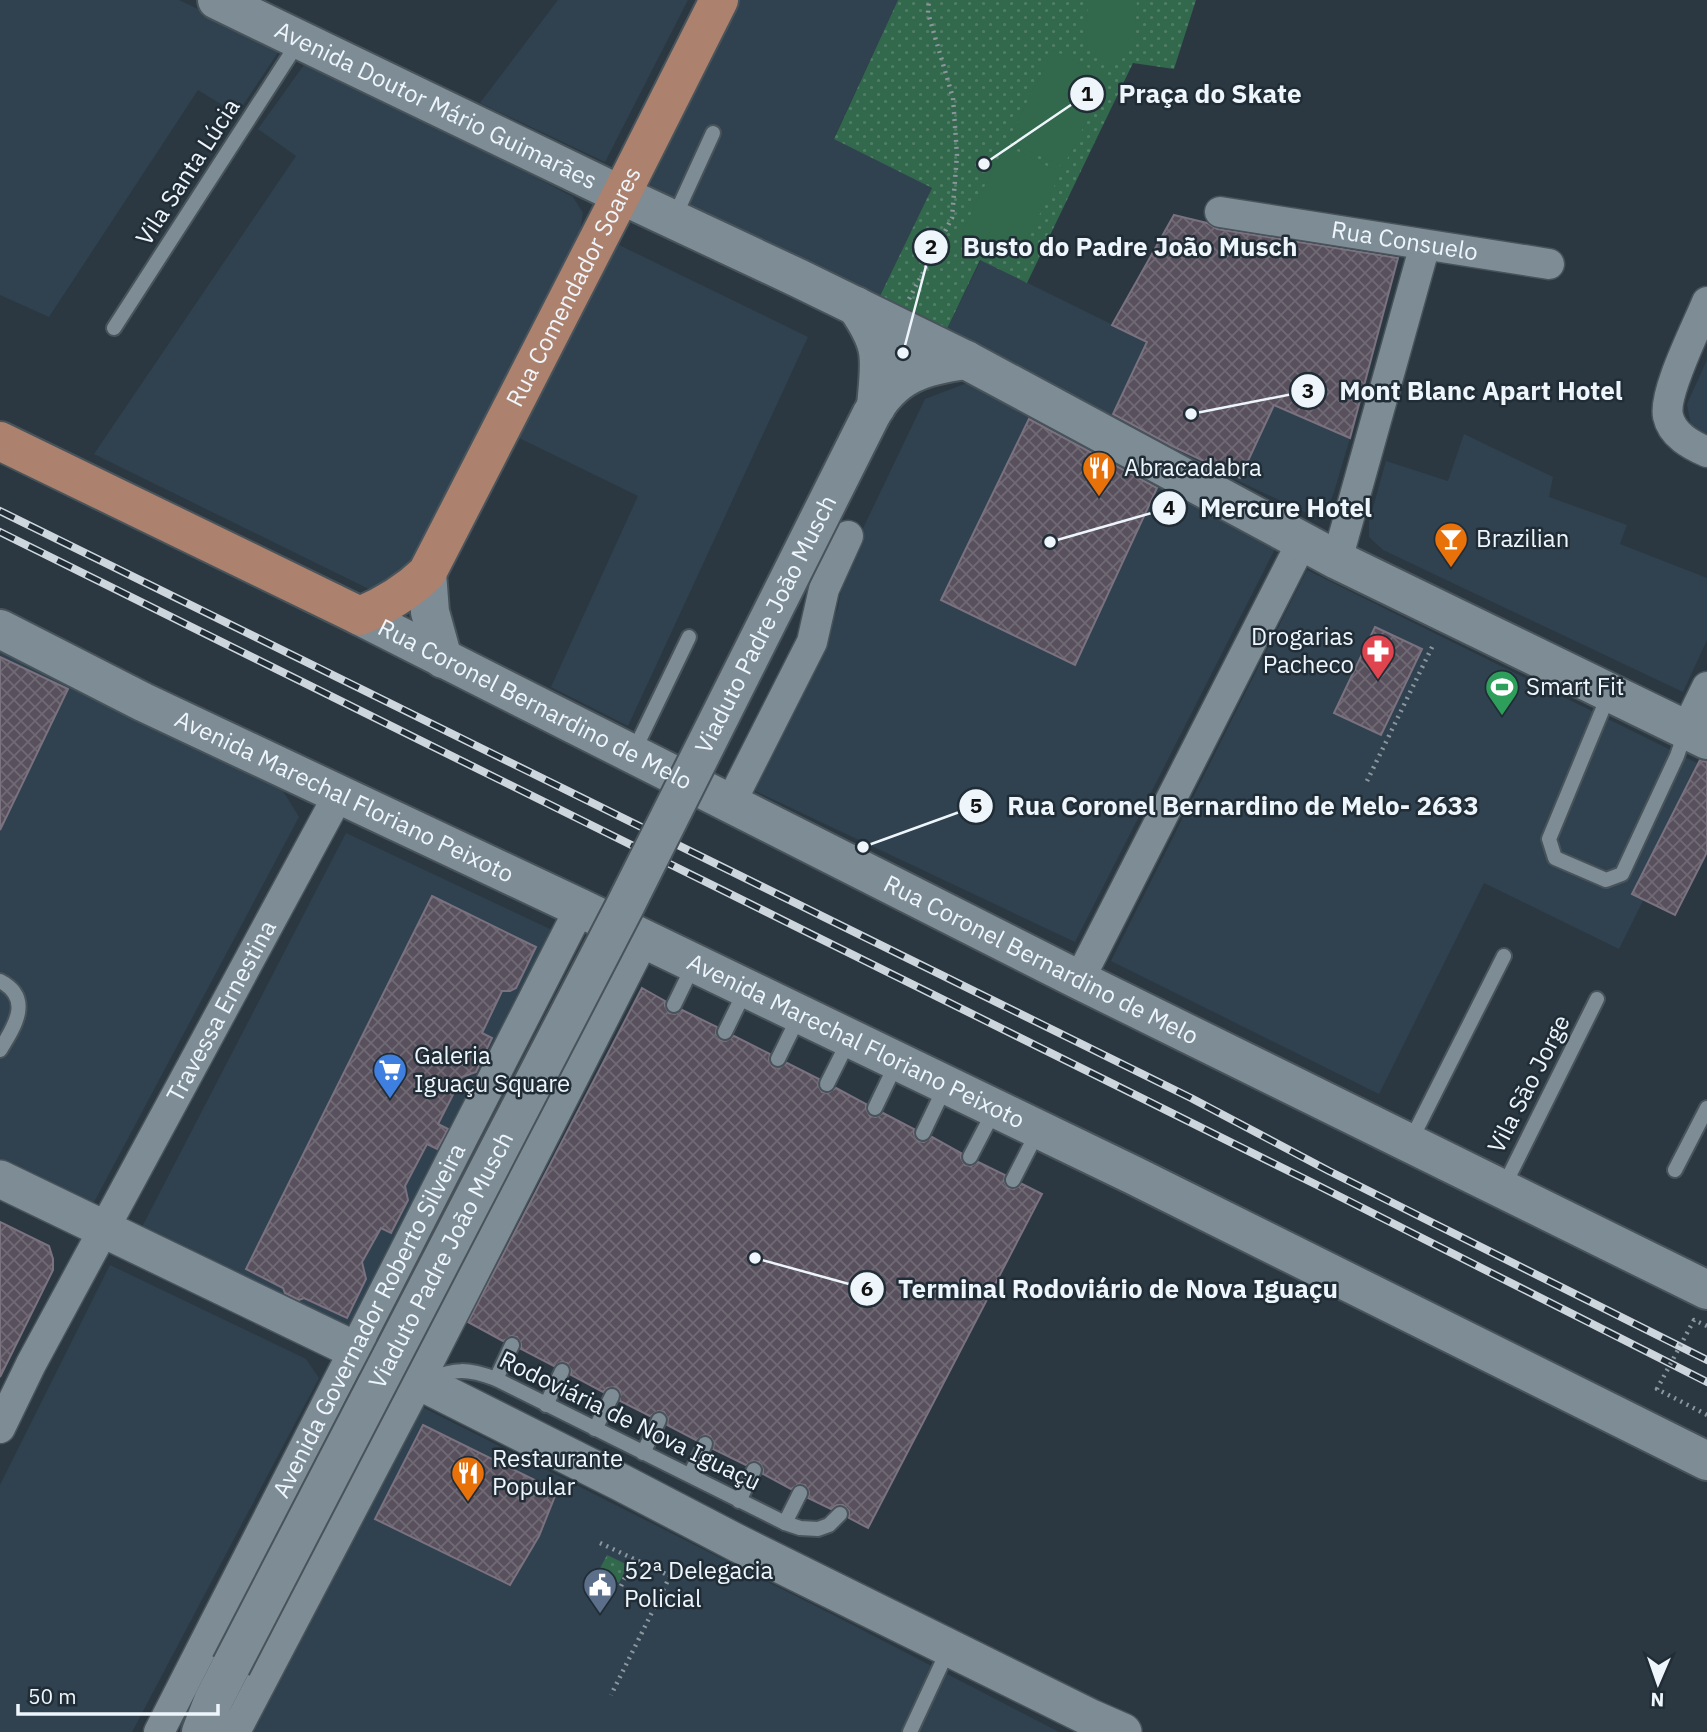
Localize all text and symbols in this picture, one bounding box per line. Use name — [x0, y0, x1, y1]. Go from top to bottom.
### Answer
street label: Avenida Doutor Mário Guimarães — [270, 13, 603, 196]
callout: Praça do Skate — [1070, 70, 1316, 117]
text: Praça do Skate — [1118, 76, 1302, 110]
text: 1 — [1081, 79, 1094, 107]
street label: Vila Santa Lúcia — [128, 92, 247, 251]
street label: Rua Comendador Soares — [498, 161, 648, 412]
street label: Rua Consuelo — [1329, 213, 1480, 268]
callout: Busto do Padre João Musch — [913, 223, 1311, 270]
text: Busto do Padre João Musch — [962, 229, 1298, 263]
text: 2 — [925, 232, 937, 260]
callout: Mont Blanc Apart Hotel — [1291, 367, 1637, 414]
text: Mont Blanc Apart Hotel — [1339, 373, 1623, 407]
text: 3 — [1302, 376, 1314, 404]
restaurant icon: Abracadabra — [1080, 449, 1118, 498]
place label: Abracadabra — [1124, 451, 1262, 483]
callout: Mercure Hotel — [1151, 484, 1386, 531]
street label: Viaduto Padre João Musch — [687, 489, 843, 759]
text: Mercure Hotel — [1200, 490, 1372, 524]
text: 4 — [1163, 493, 1175, 521]
bar icon: Brazilian — [1432, 520, 1470, 569]
place label: Brazilian — [1476, 522, 1569, 554]
street label: Rua Coronel Bernardino de Melo — [373, 611, 698, 797]
place label: Drogarias Pacheco — [1251, 620, 1354, 680]
pharmacy icon: Drogarias Pacheco — [1359, 632, 1397, 681]
sports icon: Smart Fit — [1483, 668, 1521, 717]
place label: Smart Fit — [1526, 670, 1625, 702]
street label: Avenida Marechal Floriano Peixoto — [170, 702, 519, 890]
callout: Rua Coronel Bernardino de Melo- 2633 — [958, 782, 1493, 829]
text: Rua Coronel Bernardino de Melo- 2633 — [1007, 788, 1479, 822]
text: 5 — [970, 791, 982, 819]
street label: Rua Coronel Bernardino de Melo — [879, 867, 1204, 1051]
street label: Travessa Ernestina — [158, 914, 283, 1108]
street label: Avenida Marechal Floriano Peixoto — [682, 945, 1030, 1135]
street label: Vila São Jorge — [1480, 1009, 1577, 1158]
place label: Galeria Iguaçu Square — [414, 1039, 570, 1099]
supermarket icon: Galeria Iguaçu Square — [371, 1051, 409, 1100]
street label: Viaduto Padre João Musch — [361, 1126, 520, 1394]
street label: Avenida Governador Roberto Silveira — [264, 1137, 472, 1503]
callout: Terminal Rodoviário de Nova Iguaçu — [849, 1265, 1352, 1312]
text: Terminal Rodoviário de Nova Iguaçu — [898, 1271, 1338, 1305]
text: 6 — [861, 1274, 873, 1302]
street label: Rodoviária de Nova Iguaçu — [494, 1343, 766, 1497]
place label: Restaurante Popular — [492, 1442, 623, 1502]
restaurant icon: Restaurante Popular — [449, 1454, 487, 1503]
place label: 52ª Delegacia Policial — [624, 1554, 774, 1614]
public building icon: 52ª Delegacia Policial — [581, 1566, 619, 1615]
north arrow — [1623, 1648, 1693, 1718]
scale bar — [18, 1672, 217, 1716]
text: 50 m — [28, 1682, 77, 1710]
text: N — [1650, 1688, 1665, 1712]

